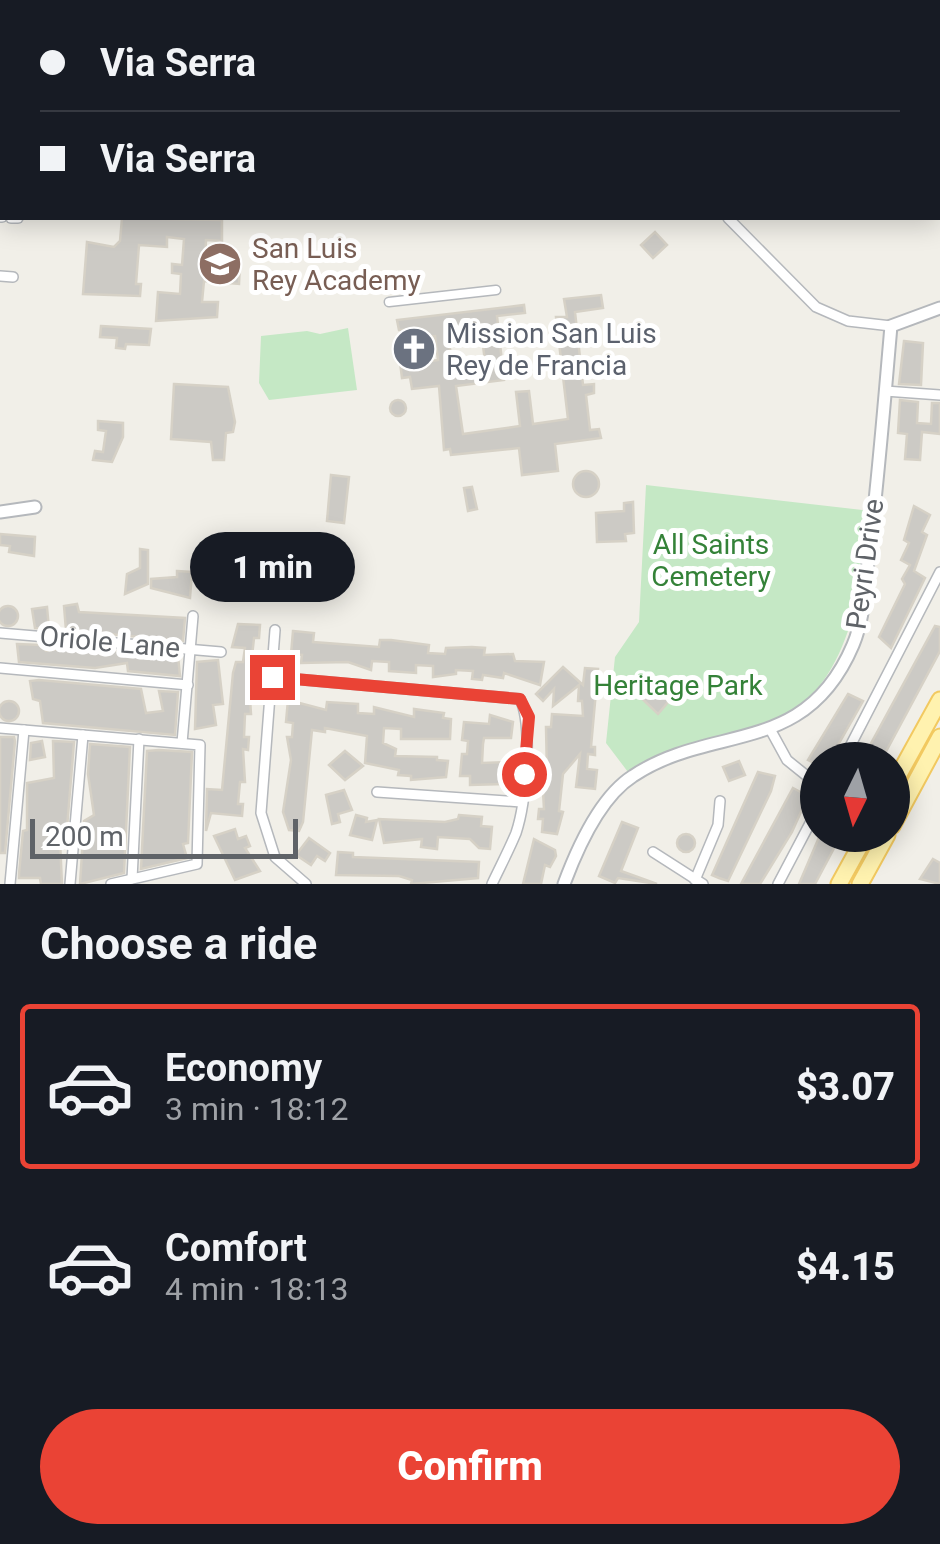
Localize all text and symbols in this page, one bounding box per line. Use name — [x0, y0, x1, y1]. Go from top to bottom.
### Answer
text: Via Serra — [100, 41, 256, 85]
text: Via Serra — [100, 137, 256, 181]
place label: San Luis Rey Academy — [252, 232, 421, 297]
school or university icon: San Luis Rey Academy — [197, 241, 243, 287]
place label: Mission San Luis Rey de Francia — [446, 317, 657, 382]
church icon: Mission San Luis Rey de Francia — [391, 326, 437, 372]
street label: Peyri Drive — [840, 497, 890, 631]
park label: All Saints Cemetery — [651, 528, 771, 593]
callout: 1 min — [190, 532, 354, 602]
text: 1 min — [232, 548, 313, 586]
street label: Oriole Lane — [38, 619, 182, 665]
route end — [250, 655, 295, 700]
park label: Heritage Park — [593, 669, 764, 702]
north arrow — [800, 742, 910, 852]
map controls — [800, 742, 910, 852]
route start — [502, 752, 547, 797]
scale bar — [30, 814, 298, 858]
text: 200 m — [45, 820, 124, 853]
text: Choose a ride — [40, 917, 317, 970]
icon: car — [45, 1042, 135, 1132]
text: Economy — [165, 1046, 322, 1090]
text: $3.07 — [796, 1065, 895, 1109]
text: 3 min · 18:12 — [165, 1090, 348, 1128]
icon: car — [45, 1222, 135, 1312]
text: Comfort — [165, 1226, 307, 1270]
text: $4.15 — [796, 1245, 895, 1289]
text: 4 min · 18:13 — [165, 1270, 348, 1308]
button: Confirm — [40, 1409, 900, 1524]

